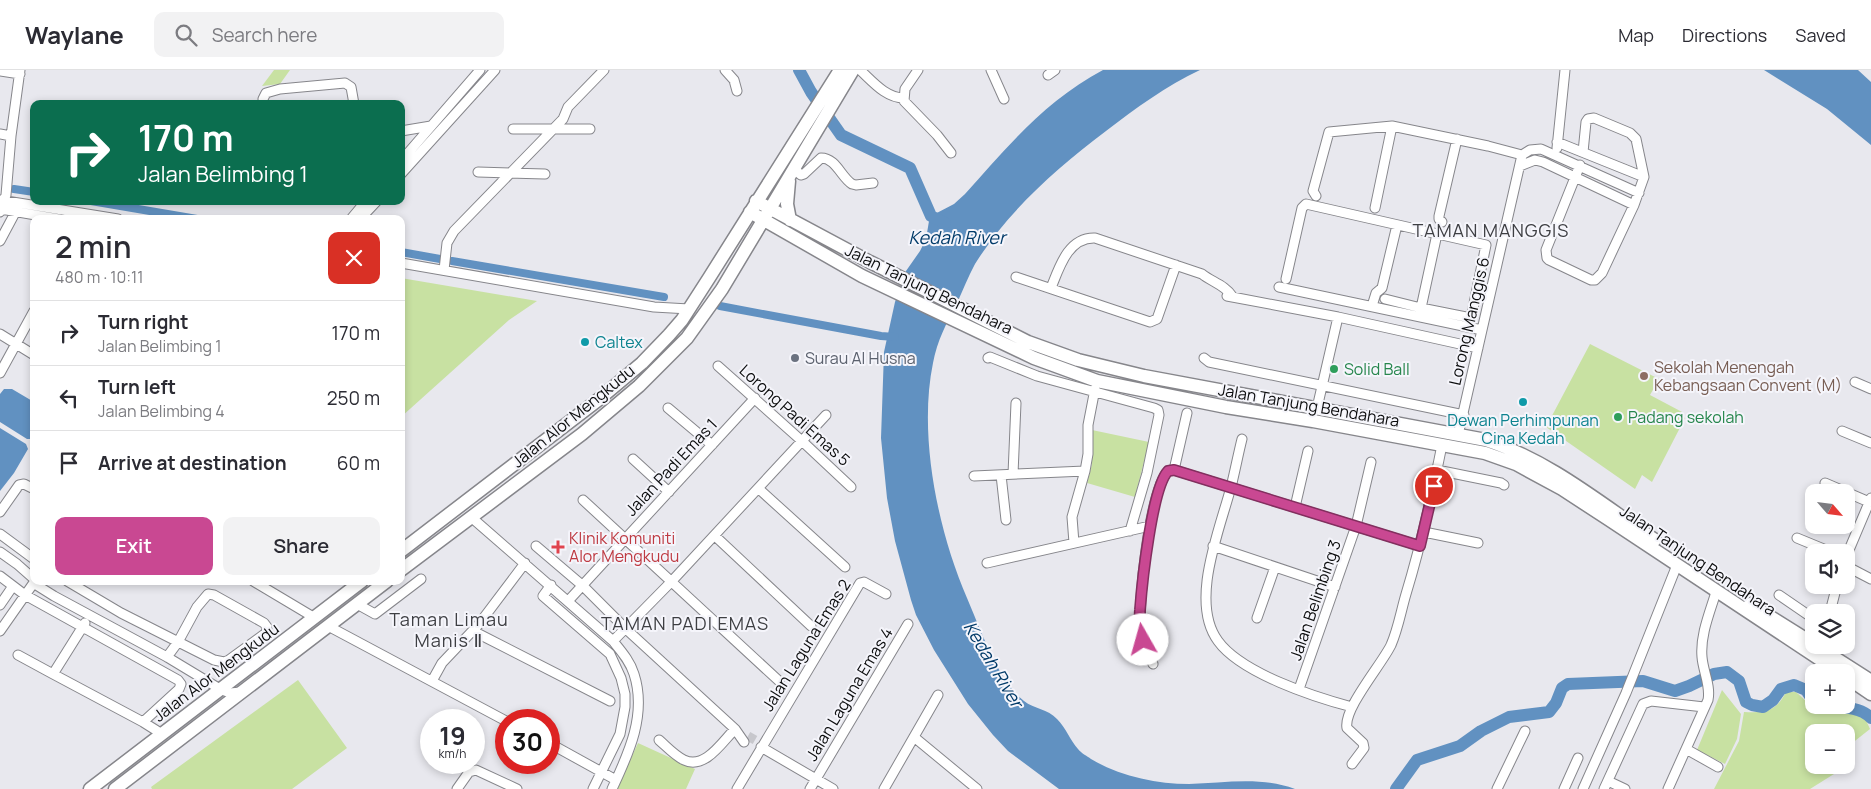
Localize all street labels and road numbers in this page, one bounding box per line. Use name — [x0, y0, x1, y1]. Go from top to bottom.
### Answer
street label: Jalan Tanjung Bendahara — [842, 239, 1016, 339]
street label: Lorong Manggis 6 — [1444, 255, 1494, 387]
street label: Lorong Padi Emas 5 — [735, 359, 855, 471]
street label: Jalan Alor Mengkudu — [507, 360, 639, 472]
street label: Jalan Tanjung Bendahara — [1217, 378, 1401, 432]
street label: Jalan Padi Emas 1 — [620, 414, 722, 520]
street label: Jalan Tanjung Bendahara — [1616, 500, 1780, 620]
street label: Jalan Belimbing 3 — [1284, 537, 1346, 663]
street label: Jalan Laguna Emas 2 — [757, 575, 855, 715]
street label: Jalan Alor Mengkudu — [149, 618, 283, 726]
street label: Jalan Laguna Emas 4 — [800, 623, 898, 765]

